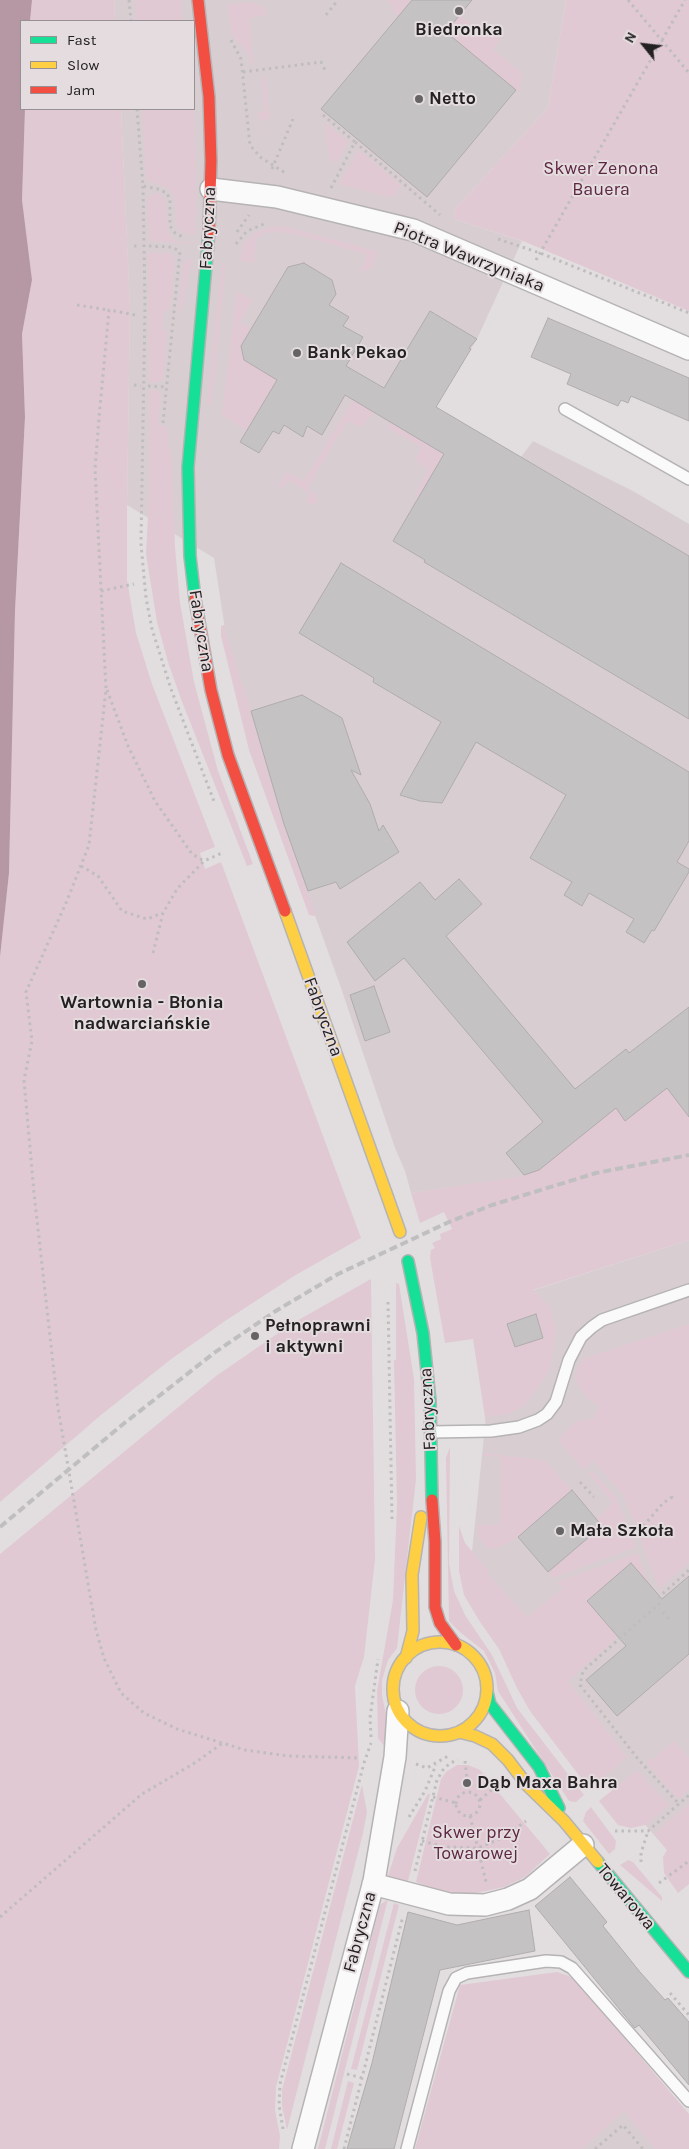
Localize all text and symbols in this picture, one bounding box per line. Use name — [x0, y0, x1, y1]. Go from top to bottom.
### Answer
marker: Biedronka — [453, 5, 465, 17]
place label: Biedronka — [415, 19, 503, 41]
legend — [20, 20, 195, 110]
north arrow — [619, 20, 669, 70]
text: N — [621, 29, 640, 46]
text: Fast — [67, 31, 96, 49]
text: Slow — [67, 56, 99, 74]
text: Jam — [67, 81, 95, 99]
place label: Netto — [429, 88, 476, 110]
marker: Netto — [413, 93, 425, 105]
park label: Skwer Zenona Bauera — [543, 158, 659, 200]
street label: Fabryczna — [195, 186, 221, 270]
street label: Piotra Wawrzyniaka — [390, 217, 548, 297]
place label: Bank Pekao — [307, 342, 407, 364]
marker: Bank Pekao — [291, 347, 303, 359]
street label: Fabryczna — [184, 588, 218, 674]
street label: Fabryczna — [299, 974, 347, 1060]
marker: Wartownia - Błonia nadwarciańskie — [136, 978, 148, 990]
place label: Wartownia - Błonia nadwarciańskie — [60, 992, 224, 1034]
place label: Pełnoprawni i aktywni — [265, 1315, 371, 1358]
marker: Pełnoprawni i aktywni — [249, 1330, 261, 1342]
street label: Fabryczna — [415, 1367, 441, 1451]
place label: Mała Szkoła — [570, 1520, 674, 1542]
marker: Mała Szkoła — [554, 1525, 566, 1537]
place label: Dąb Maxa Bahra — [477, 1772, 618, 1794]
marker: Dąb Maxa Bahra — [461, 1777, 473, 1789]
park label: Skwer przy Towarowej — [432, 1822, 520, 1865]
street label: Towarowa — [592, 1860, 660, 1934]
street label: Fabryczna — [339, 1889, 381, 1975]

